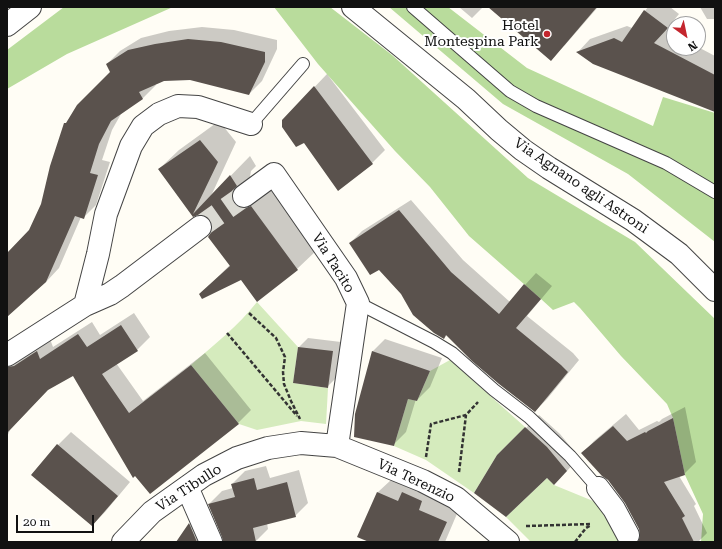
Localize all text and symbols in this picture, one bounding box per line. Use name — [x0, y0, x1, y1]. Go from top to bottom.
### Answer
north arrow — [666, 16, 706, 56]
place label: Hotel Montespina Park — [424, 18, 539, 50]
marker: Hotel Montespina Park — [542, 29, 552, 39]
text: N — [685, 38, 699, 53]
street label: Via Agnano agli Astroni — [511, 135, 651, 237]
street label: Via Tacito — [308, 230, 358, 296]
street label: Via Terenzio — [375, 456, 457, 506]
street label: Via Tibullo — [153, 461, 225, 515]
scale bar — [18, 507, 96, 533]
text: 20 m — [23, 515, 50, 529]

